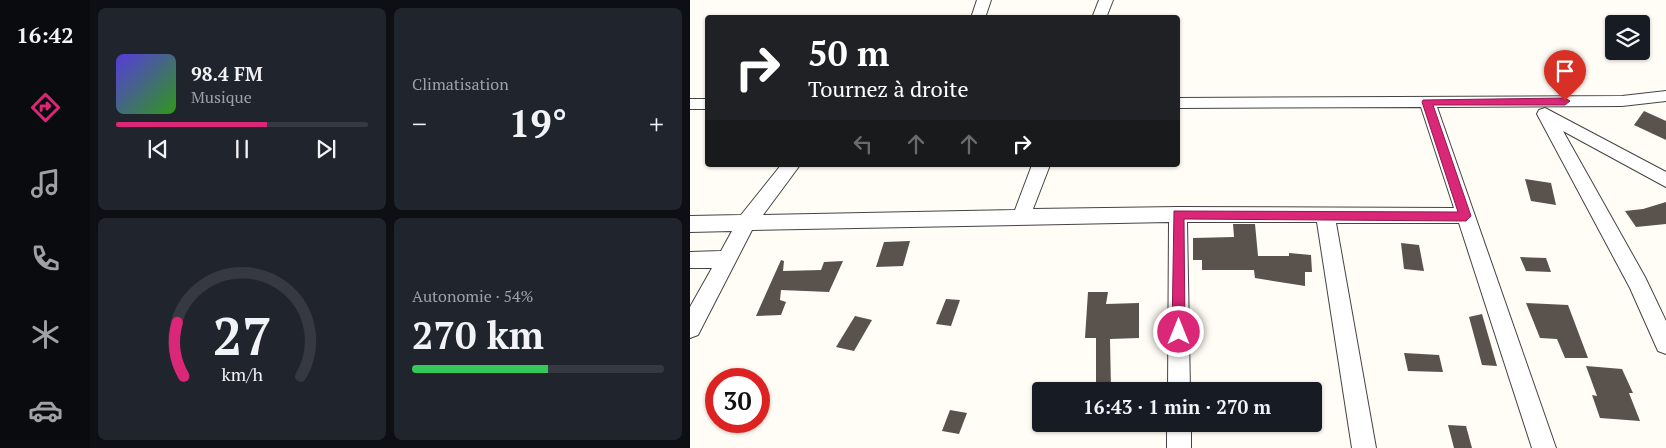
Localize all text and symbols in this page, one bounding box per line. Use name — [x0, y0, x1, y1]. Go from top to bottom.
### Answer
map controls — [1605, 15, 1650, 60]
button: layers — [1605, 15, 1650, 60]
text: 16:42 — [16, 20, 74, 49]
text: 50 m — [808, 30, 889, 76]
icon: right — [725, 35, 790, 100]
pin — [1544, 50, 1586, 101]
icon: arrive — [1551, 57, 1579, 85]
text: 98.4 FM — [191, 61, 263, 86]
text: Climatisation — [412, 73, 509, 95]
text: Tournez à droite — [808, 74, 969, 103]
text: Musique — [191, 86, 252, 108]
icon: directions — [28, 90, 63, 125]
text: 19° — [509, 98, 567, 148]
text: − — [412, 105, 427, 142]
text: + — [649, 105, 664, 142]
icon: left — [849, 130, 877, 158]
icon: ahead — [902, 130, 930, 158]
icon: ahead — [955, 130, 983, 158]
icon: right — [1008, 130, 1036, 158]
icon: previous — [144, 135, 172, 163]
icon: pause — [228, 135, 256, 163]
icon: next — [312, 135, 340, 163]
icon: music — [28, 166, 63, 201]
icon: phone — [28, 241, 63, 276]
text: Autonomie · 54% — [412, 285, 534, 307]
text: 27 — [213, 301, 271, 370]
position arrow — [1152, 305, 1204, 357]
text: 270 km — [412, 310, 544, 360]
icon: climate — [28, 317, 63, 352]
text: km/h — [221, 362, 263, 386]
speed limit sign: 30 — [705, 368, 770, 433]
icon: car — [28, 393, 63, 428]
text: 16:43 · 1 min · 270 m — [1083, 394, 1271, 419]

